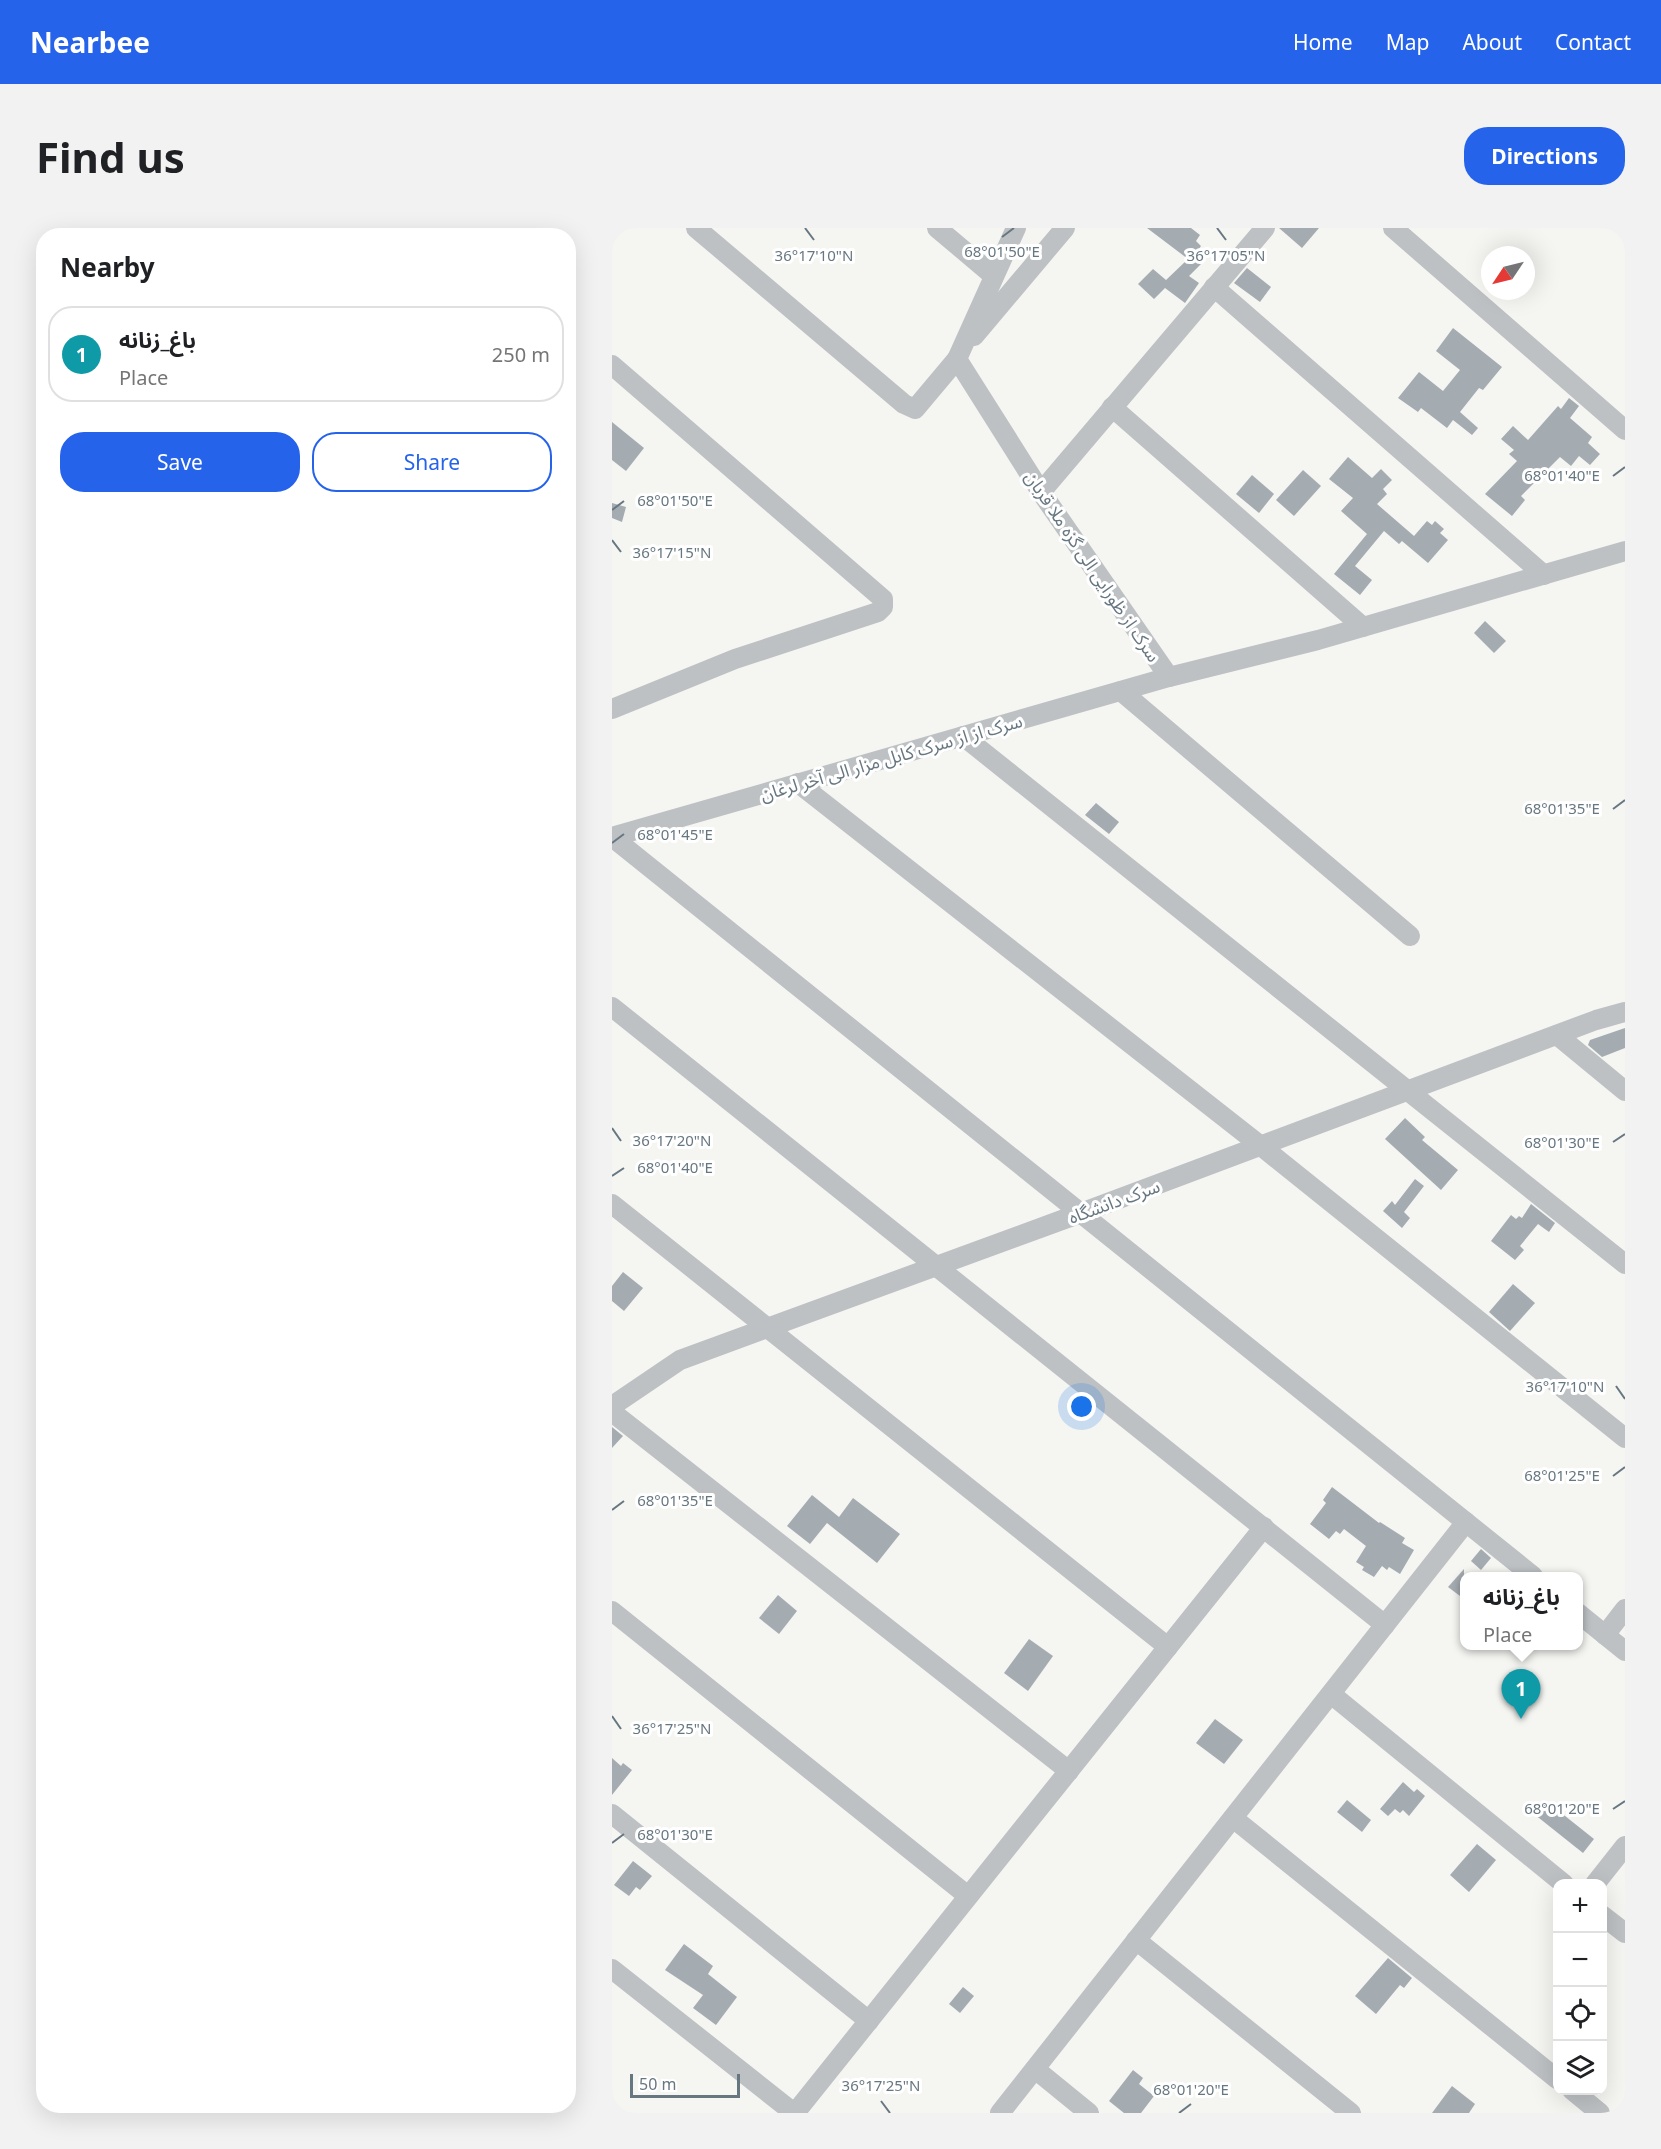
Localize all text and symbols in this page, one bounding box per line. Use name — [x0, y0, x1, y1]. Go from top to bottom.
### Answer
text: Nearbee — [30, 23, 150, 61]
text: Home — [1293, 28, 1353, 56]
text: Map — [1386, 28, 1429, 56]
text: About — [1462, 28, 1522, 56]
text: Contact — [1555, 28, 1631, 56]
button: Directions — [1464, 127, 1625, 185]
text: Find us — [36, 128, 185, 185]
text: 68°01'50"E — [964, 241, 1040, 261]
text: 36°17'10"N — [775, 245, 853, 265]
text: 36°17'05"N — [1187, 245, 1265, 265]
north arrow — [1481, 246, 1535, 300]
text: Nearby — [60, 249, 155, 285]
text: باغ_زنانه — [119, 324, 196, 354]
text: 1 — [76, 341, 87, 368]
text: 250 m — [492, 341, 550, 368]
text: Place — [119, 364, 168, 391]
button: Save — [60, 432, 300, 492]
button: Share — [312, 432, 552, 492]
text: 68°01'40"E — [1524, 465, 1600, 485]
street label: سرک از ظورایی الی گزه ملا قربان — [1020, 466, 1166, 666]
text: 68°01'50"E — [637, 490, 713, 510]
text: 36°17'15"N — [633, 542, 711, 562]
street label: سرک از از سرک کابل مزار الی آخر لرغان — [757, 708, 1025, 806]
text: 68°01'35"E — [1524, 798, 1600, 818]
text: 68°01'45"E — [637, 824, 713, 844]
text: 36°17'20"N — [633, 1130, 711, 1150]
text: 68°01'30"E — [1524, 1132, 1600, 1152]
text: 68°01'40"E — [637, 1157, 713, 1177]
street label: سرک دانشگاه — [1065, 1173, 1163, 1229]
text: 36°17'10"N — [1526, 1376, 1604, 1396]
your location — [1067, 1392, 1096, 1421]
text: 68°01'25"E — [1524, 1465, 1600, 1485]
text: 68°01'35"E — [637, 1490, 713, 1510]
popup — [1460, 1572, 1583, 1650]
text: باغ_زنانه — [1483, 1581, 1560, 1611]
text: Place — [1483, 1621, 1532, 1648]
pin: 1 — [1502, 1670, 1540, 1719]
text: 36°17'25"N — [633, 1718, 711, 1738]
text: 68°01'20"E — [1524, 1798, 1600, 1818]
text: 68°01'30"E — [637, 1824, 713, 1844]
map controls — [1553, 1879, 1607, 2095]
button: + — [1553, 1879, 1607, 1933]
button: − — [1553, 1933, 1607, 1987]
button: locate — [1553, 1987, 1607, 2041]
button: layers — [1553, 2041, 1607, 2095]
scale bar — [630, 2071, 740, 2098]
text: 50 m — [639, 2073, 676, 2095]
text: 36°17'25"N — [842, 2075, 920, 2095]
text: 68°01'20"E — [1153, 2079, 1229, 2099]

